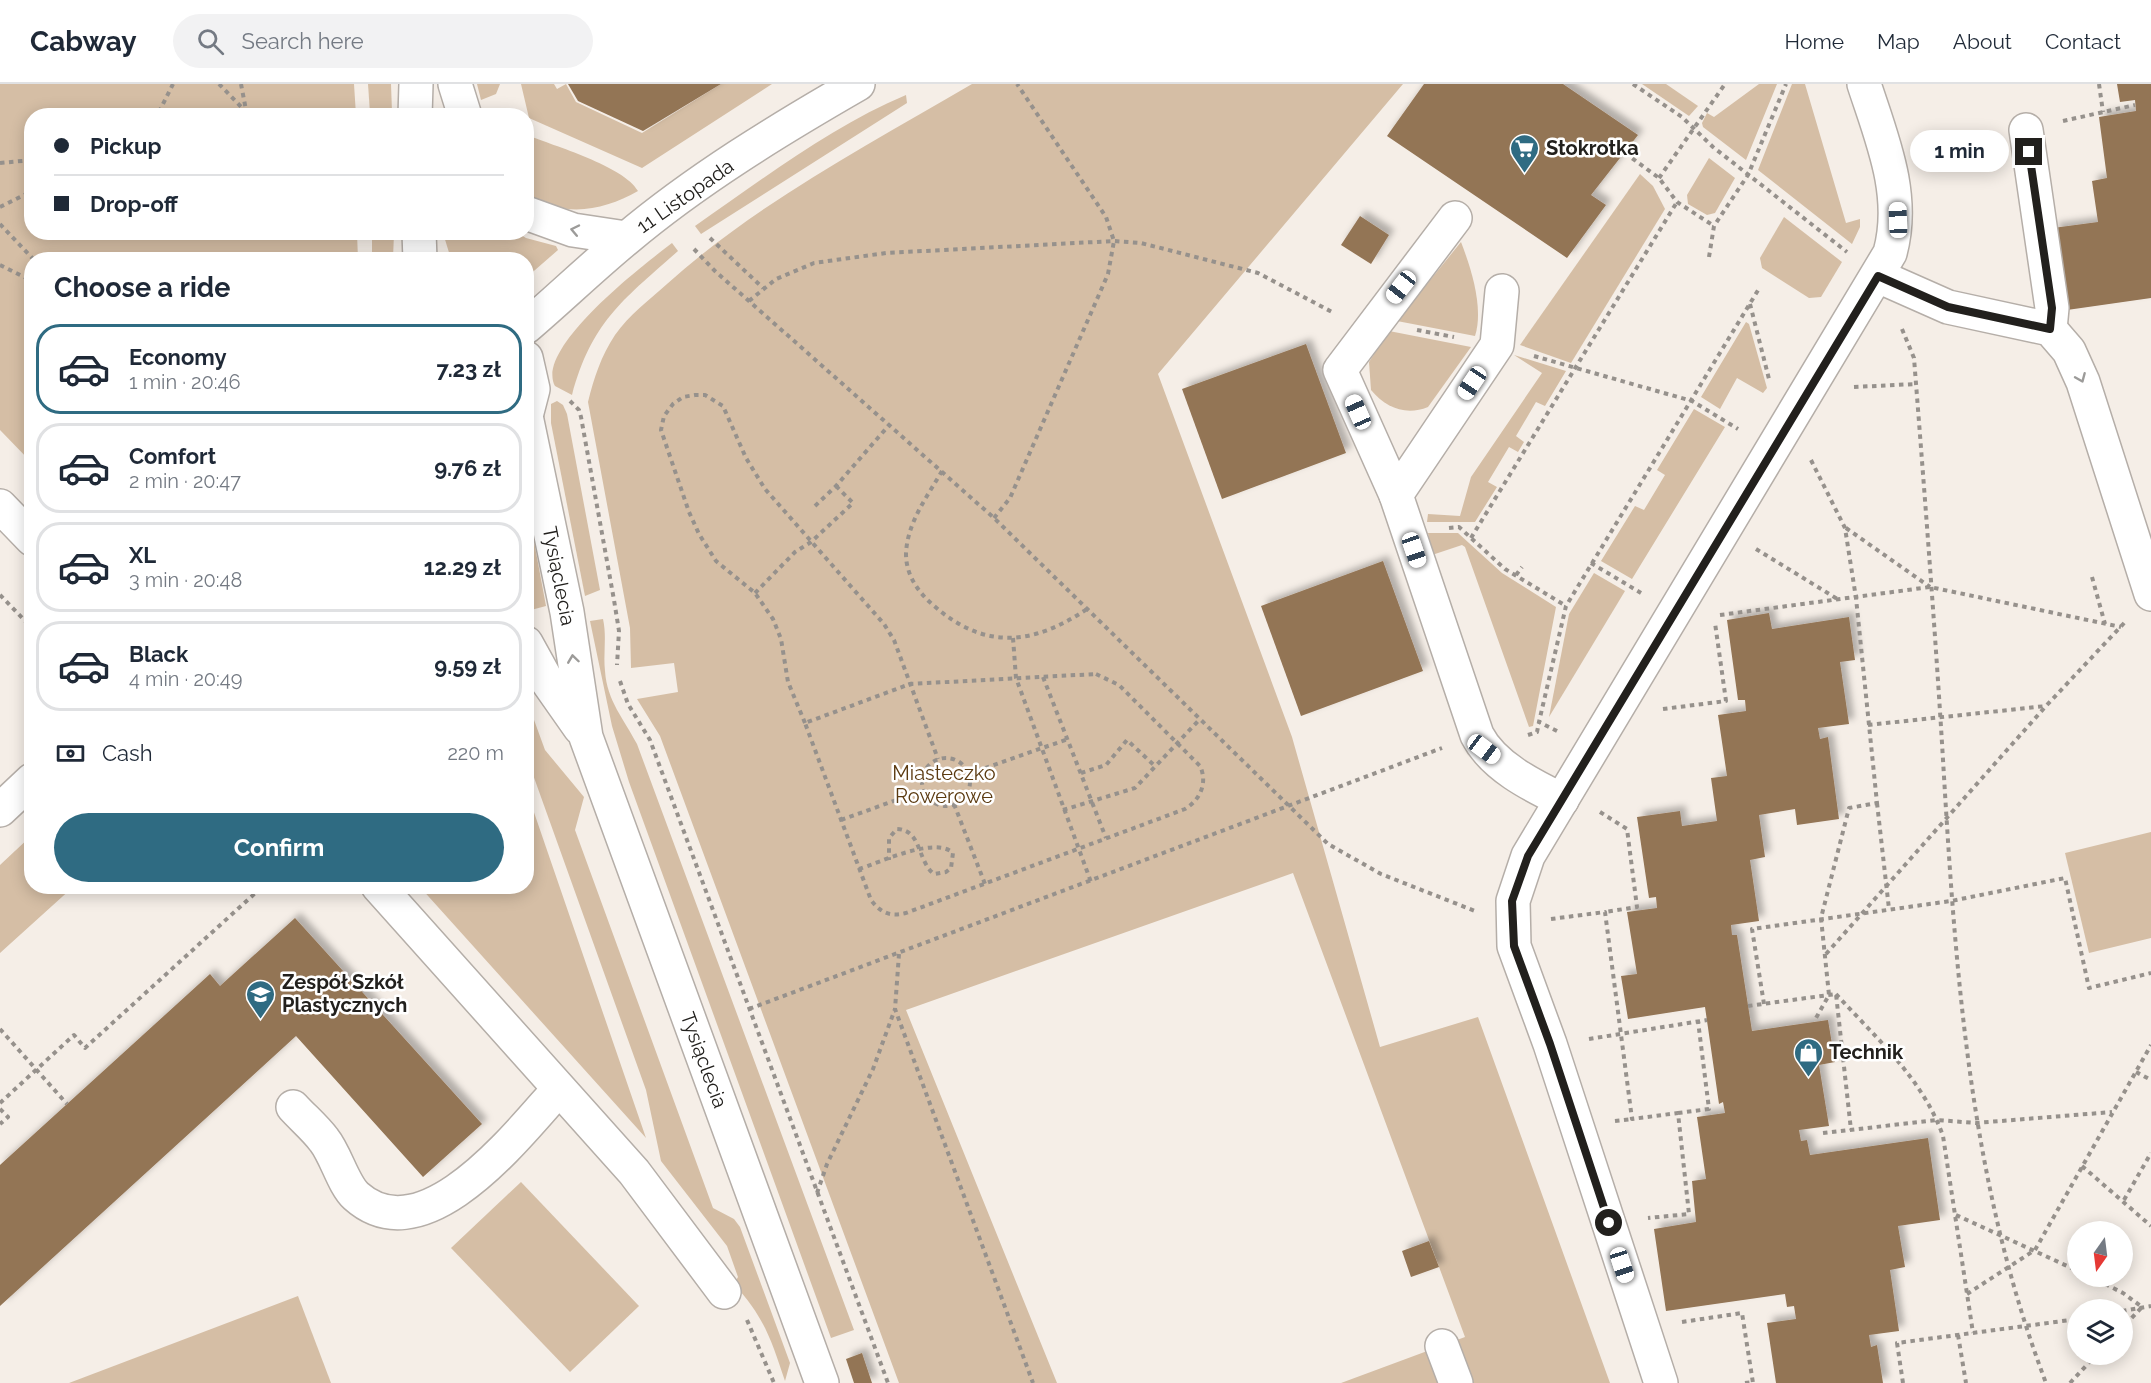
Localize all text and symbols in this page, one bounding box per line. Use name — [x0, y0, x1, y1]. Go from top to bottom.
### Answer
search box — [173, 14, 593, 68]
text: Cabway — [30, 25, 137, 58]
icon: search — [194, 25, 227, 58]
text: Search here — [242, 28, 364, 54]
text: Home — [1785, 29, 1844, 54]
text: Map — [1877, 29, 1920, 54]
text: About — [1953, 29, 2012, 54]
text: Contact — [2045, 29, 2121, 54]
callout: 1 min — [1909, 131, 2008, 173]
supermarket icon: Stokrotka — [1509, 132, 1541, 174]
text: Pickup — [90, 133, 162, 159]
place label: Stokrotka — [1546, 136, 1639, 160]
route end — [2015, 138, 2042, 165]
text: 1 min — [1934, 139, 1985, 163]
street label: 11 Listopada — [632, 154, 738, 238]
text: Drop-off — [90, 191, 178, 217]
car — [1888, 202, 1908, 238]
one-way arrow — [570, 224, 580, 237]
car — [1383, 267, 1419, 307]
text: Choose a ride — [54, 272, 230, 303]
icon: car — [57, 342, 111, 396]
text: Economy — [129, 344, 227, 370]
text: 7.23 zł — [437, 356, 501, 382]
car — [1454, 363, 1490, 403]
text: 1 min · 20:46 — [129, 370, 240, 394]
one-way arrow — [2074, 372, 2086, 383]
car — [1342, 392, 1374, 432]
icon: car — [57, 441, 111, 495]
text: Comfort — [129, 443, 216, 469]
text: 9.76 zł — [434, 455, 501, 481]
text: 2 min · 20:47 — [129, 469, 241, 493]
street label: Tysiąclecia — [538, 524, 580, 628]
car — [1400, 530, 1428, 570]
icon: car — [57, 540, 111, 594]
text: XL — [129, 542, 156, 568]
text: 12.29 zł — [424, 554, 501, 580]
text: 3 min · 20:48 — [129, 568, 242, 592]
icon: car — [57, 639, 111, 693]
text: Black — [129, 641, 188, 667]
text: 9.59 zł — [434, 653, 501, 679]
one-way arrow — [567, 654, 579, 663]
text: 4 min · 20:49 — [129, 667, 242, 691]
car — [1464, 731, 1504, 767]
icon: cash — [54, 737, 87, 770]
text: Cash — [102, 740, 153, 766]
text: 220 m — [447, 741, 504, 765]
park label: Miasteczko Rowerowe — [892, 761, 996, 808]
button: Confirm — [54, 813, 504, 882]
place label: Zespół Szkół Plastycznych — [282, 970, 407, 1017]
school or university icon: Zespół Szkół Plastycznych — [245, 978, 277, 1020]
street label: Tysiąclecia — [676, 1009, 732, 1111]
shop icon: Technik — [1792, 1036, 1824, 1078]
place label: Technik — [1829, 1040, 1904, 1064]
route start — [1595, 1209, 1622, 1236]
north arrow — [2067, 1221, 2133, 1287]
map controls — [2067, 1221, 2133, 1365]
car — [1608, 1245, 1636, 1285]
button: layers — [2067, 1299, 2133, 1365]

